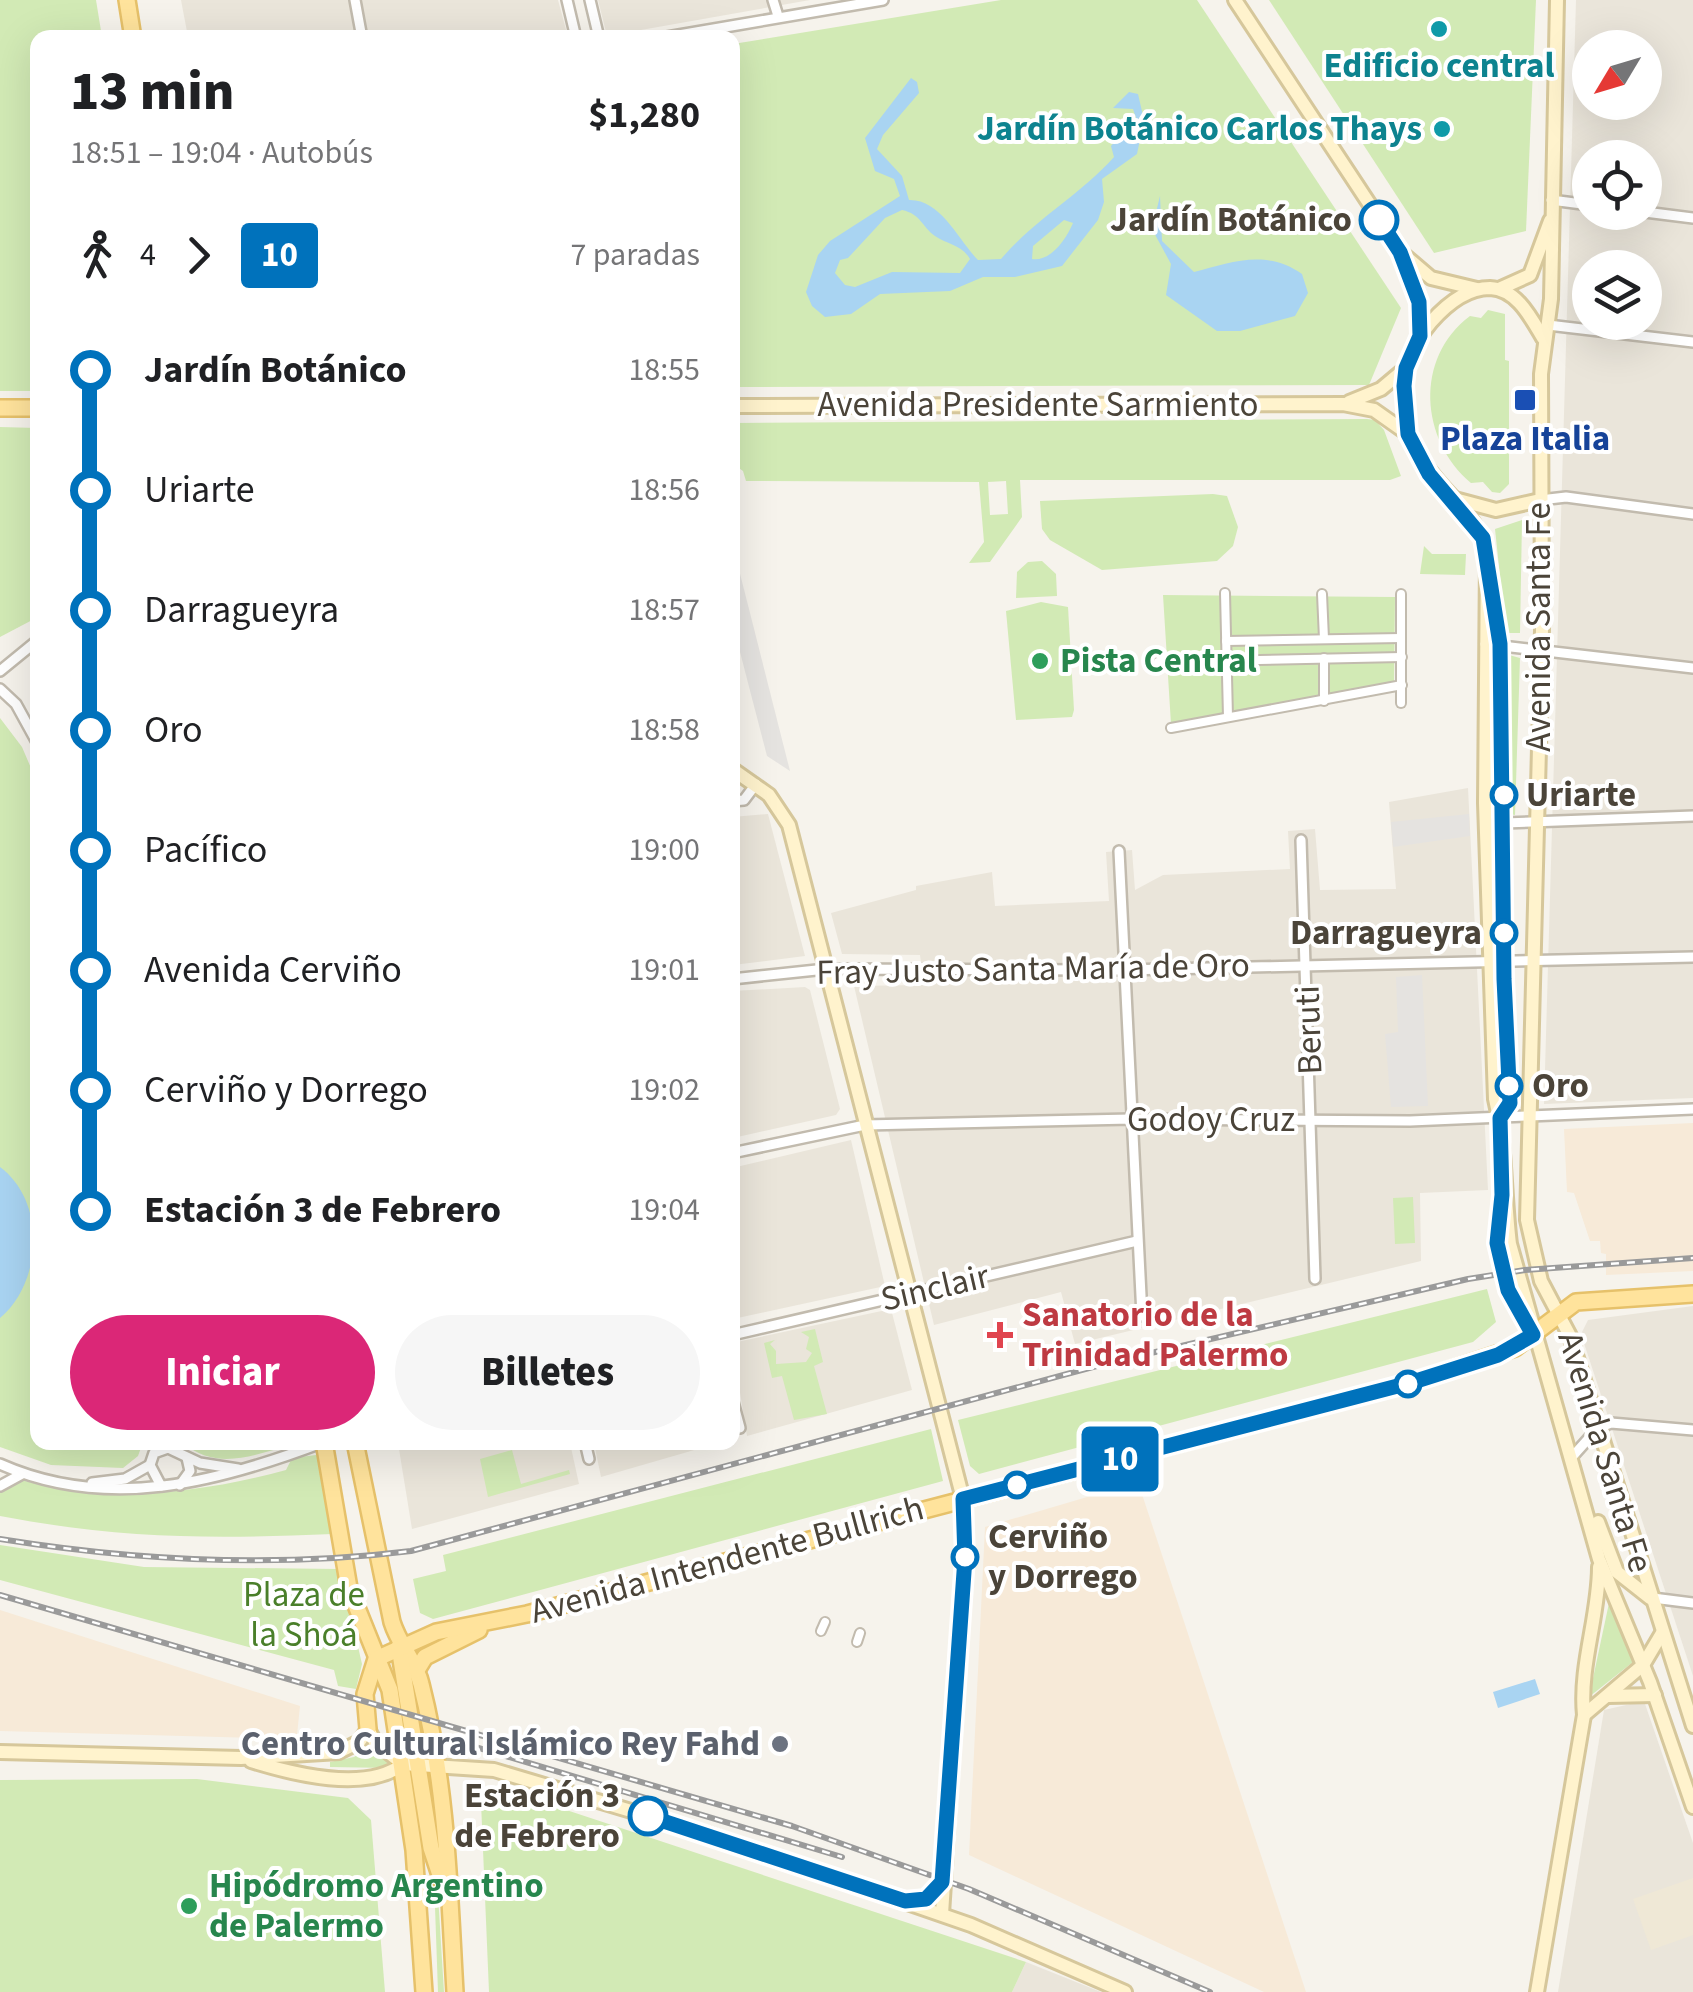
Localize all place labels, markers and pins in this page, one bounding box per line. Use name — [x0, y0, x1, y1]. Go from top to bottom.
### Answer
marker: Edificio central — [1428, 18, 1450, 40]
place label: Edificio central — [1324, 41, 1554, 91]
place label: Jardín Botánico Carlos Thays — [977, 104, 1422, 154]
marker: Jardín Botánico Carlos Thays — [1431, 118, 1453, 140]
place label: Jardín Botánico — [1110, 195, 1352, 245]
marker: Jardín Botánico — [1360, 201, 1398, 239]
marker: Plaza Italia — [1512, 387, 1538, 413]
place label: Plaza Italia — [1440, 414, 1610, 464]
place label: Pista Central — [1060, 636, 1257, 686]
marker: Pista Central — [1029, 650, 1051, 672]
place label: Uriarte — [1526, 770, 1636, 820]
marker: Uriarte — [1491, 782, 1517, 808]
place label: Darragueyra — [1290, 908, 1482, 958]
marker: Darragueyra — [1491, 920, 1517, 946]
place label: Oro — [1532, 1061, 1589, 1111]
marker: Oro — [1496, 1073, 1522, 1099]
place label: Sanatorio de la Trinidad Palermo — [1022, 1290, 1288, 1380]
marker: Sanatorio de la Trinidad Palermo — [987, 1322, 1013, 1348]
unlabelled marker — [1395, 1371, 1421, 1397]
unlabelled marker — [1004, 1472, 1030, 1498]
place label: Cerviño y Dorrego — [988, 1512, 1138, 1602]
marker: Cerviño y Dorrego — [952, 1544, 978, 1570]
place label: Centro Cultural Islámico Rey Fahd — [241, 1719, 760, 1769]
marker: Centro Cultural Islámico Rey Fahd — [769, 1733, 791, 1755]
place label: Estación 3 de Febrero — [454, 1771, 620, 1861]
marker: Estación 3 de Febrero — [629, 1797, 667, 1835]
place label: Hipódromo Argentino de Palermo — [209, 1861, 544, 1951]
marker: Hipódromo Argentino de Palermo — [178, 1895, 200, 1917]

